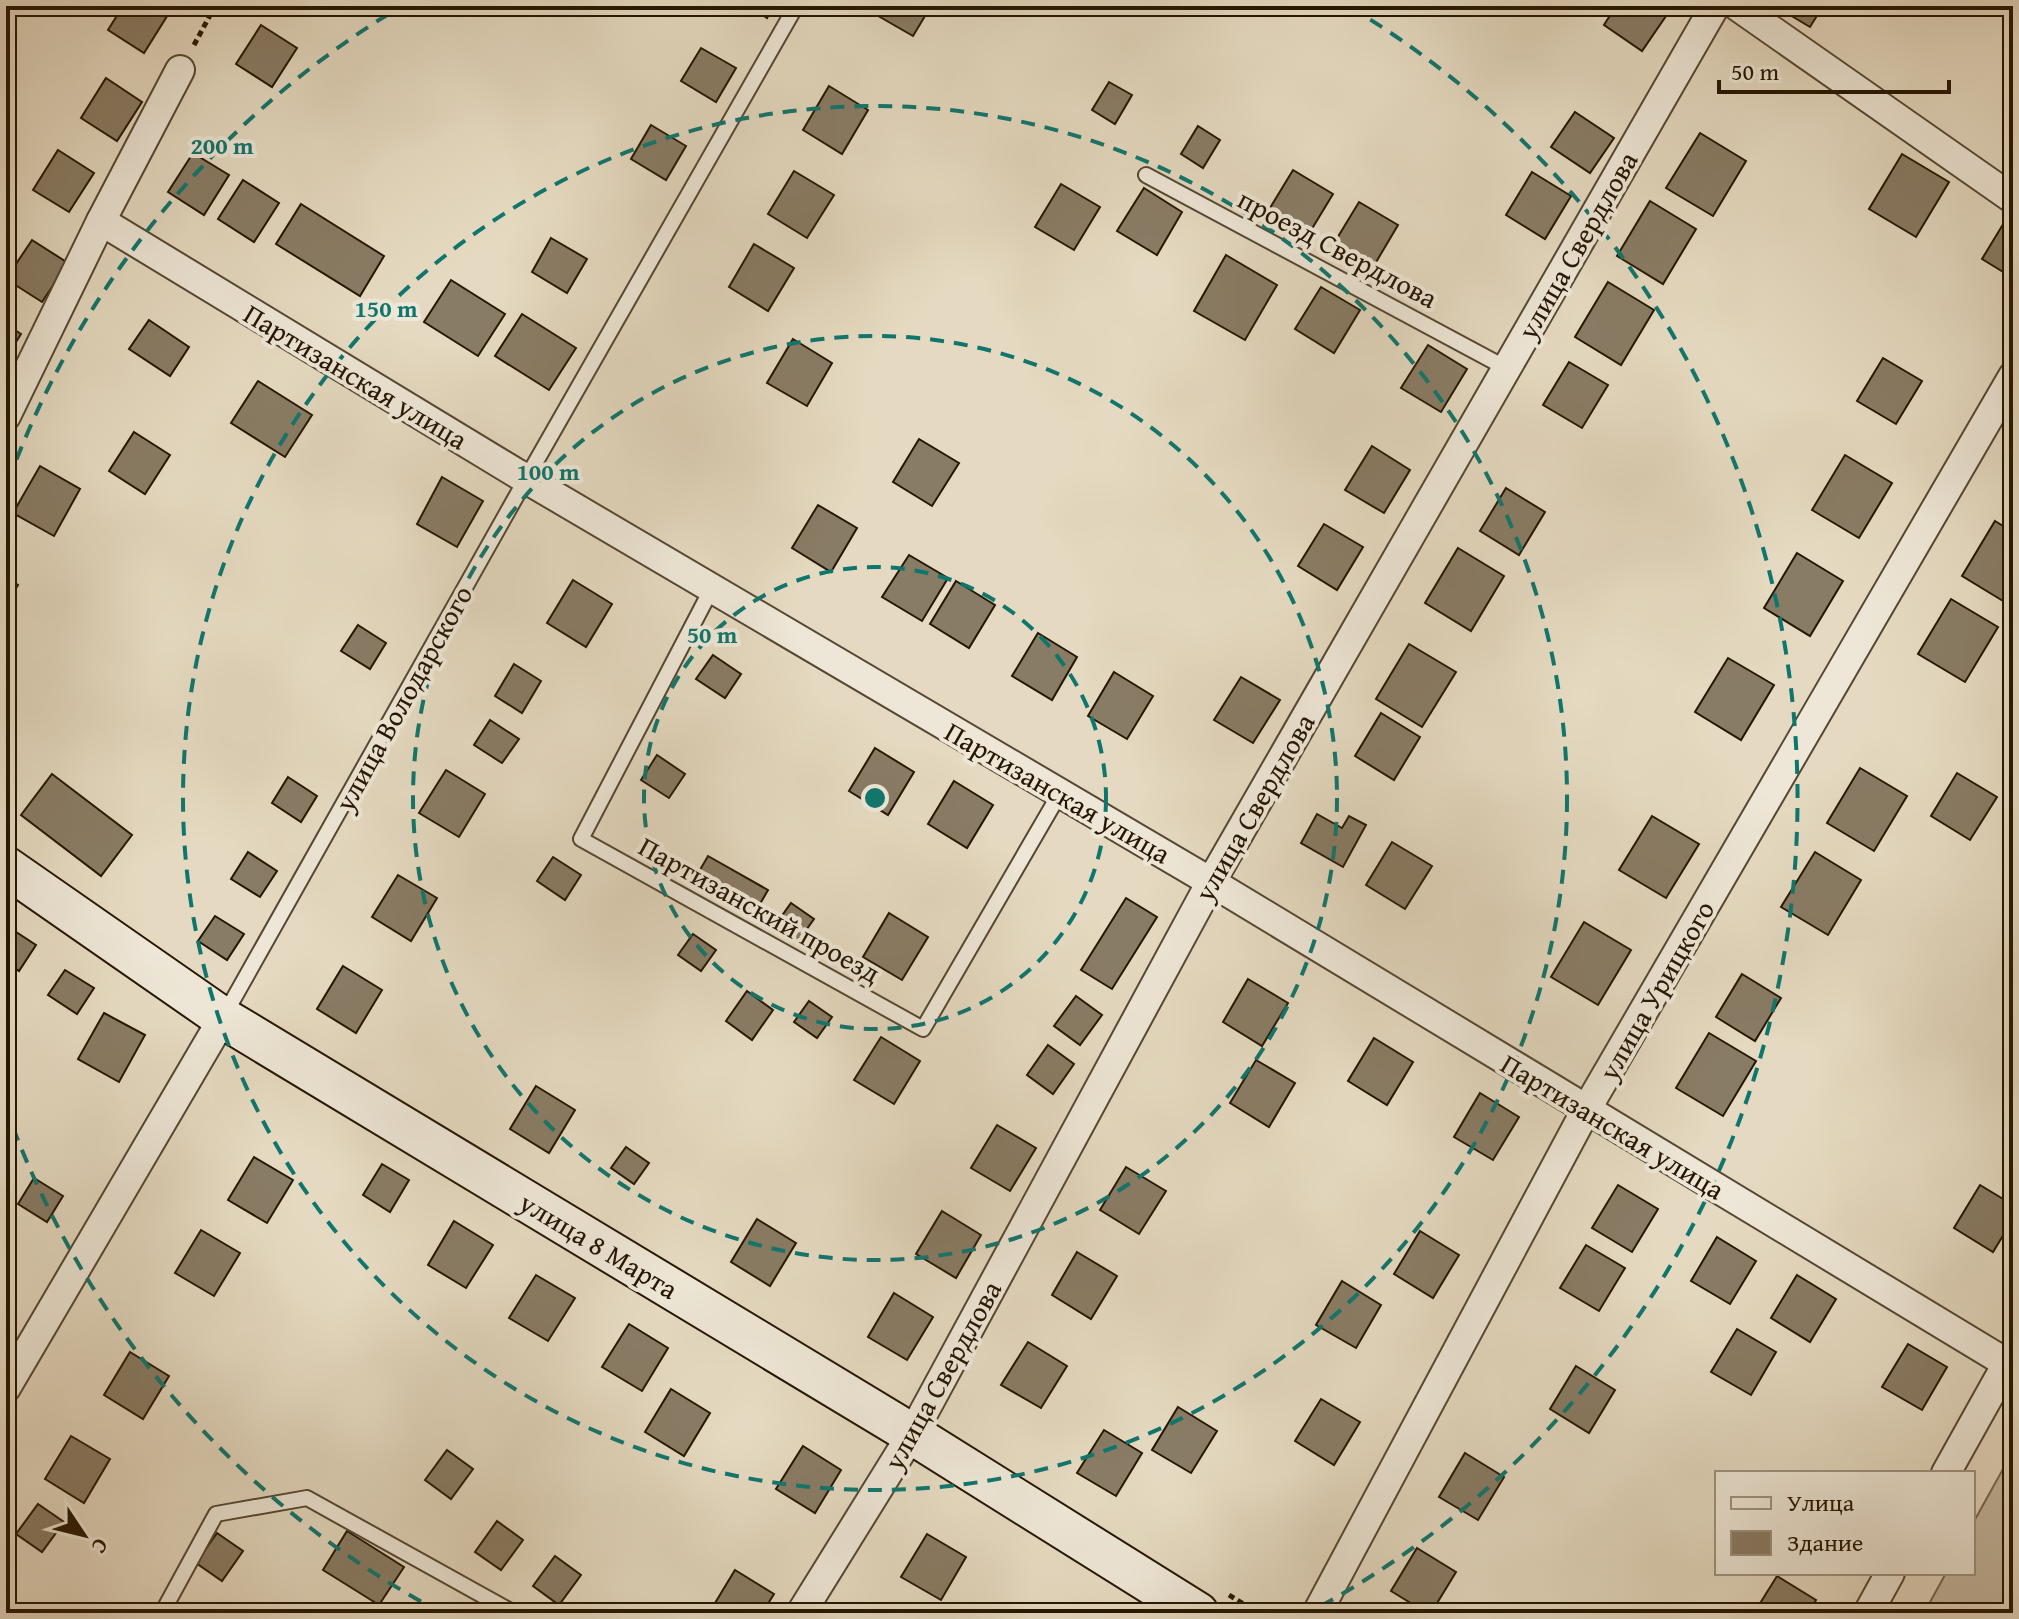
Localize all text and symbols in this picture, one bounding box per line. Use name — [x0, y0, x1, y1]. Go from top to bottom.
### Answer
scale bar — [1719, 44, 1949, 94]
text: 50 m — [1731, 54, 1779, 89]
text: 200 m — [190, 128, 254, 163]
street label: улица Свердлова — [1506, 143, 1648, 347]
street label: проезд Свердлова — [1231, 178, 1446, 318]
text: 150 m — [354, 291, 418, 326]
street label: Партизанская улица — [236, 293, 476, 460]
text: 100 m — [516, 454, 580, 489]
street label: улица Володарского — [323, 578, 482, 819]
text: 50 m — [687, 617, 738, 652]
street label: улица Свердлова — [1183, 705, 1325, 909]
street label: Партизанская улица — [937, 711, 1179, 874]
centre of rings — [861, 784, 889, 812]
street label: Партизанский проезд — [632, 825, 888, 993]
street label: улица Урицкого — [1587, 892, 1724, 1088]
street label: Партизанская улица — [1493, 1043, 1733, 1210]
street label: улица 8 Марта — [511, 1181, 687, 1309]
street label: улица Свердлова — [872, 1272, 1011, 1478]
legend — [1715, 1471, 1975, 1575]
text: Улица — [1787, 1485, 1855, 1520]
north arrow — [44, 1495, 124, 1575]
text: Здание — [1787, 1525, 1863, 1560]
text: С — [84, 1532, 117, 1561]

